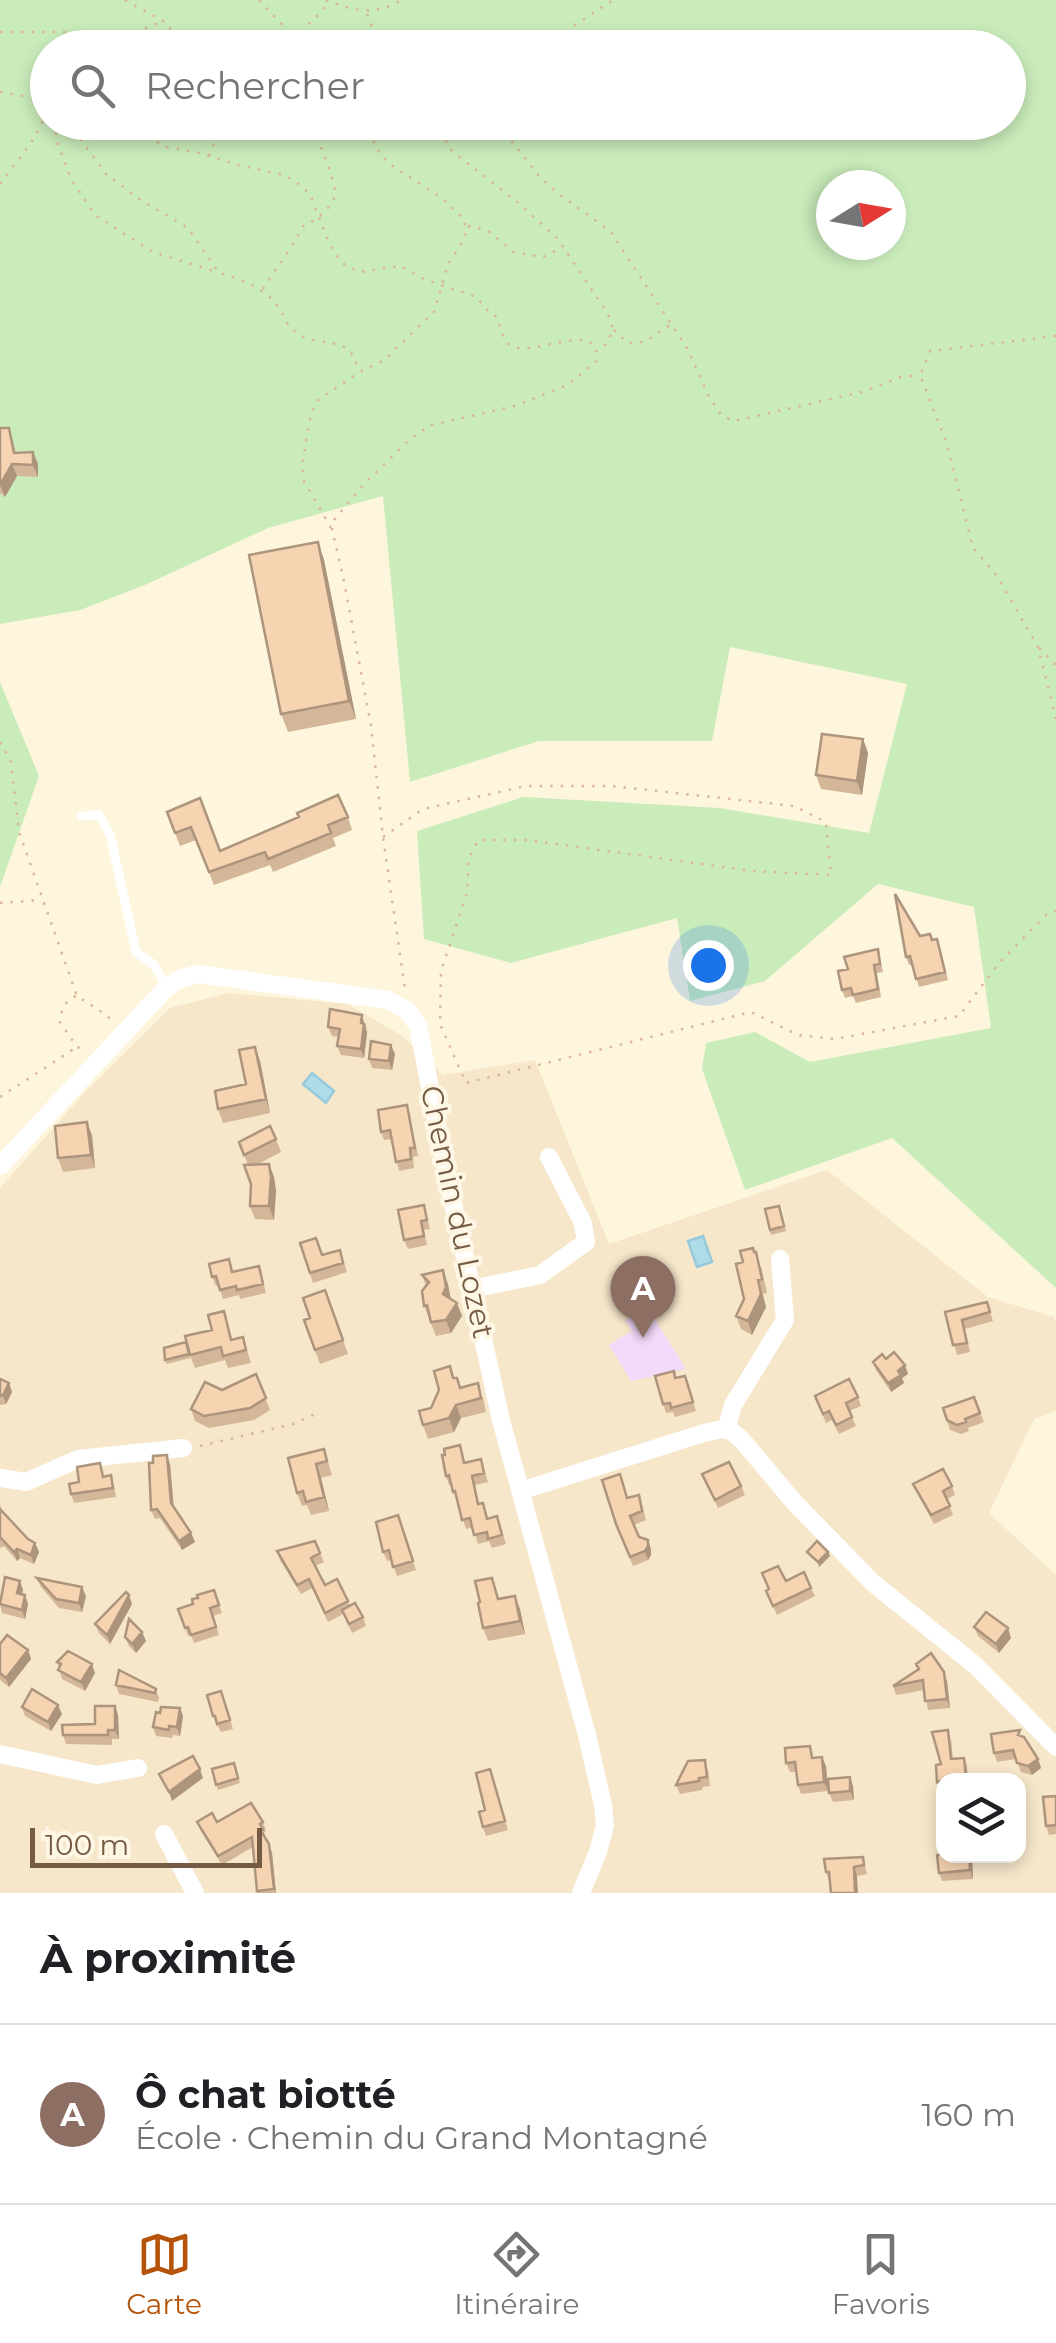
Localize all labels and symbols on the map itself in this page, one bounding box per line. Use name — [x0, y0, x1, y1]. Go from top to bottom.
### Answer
north arrow — [816, 170, 906, 260]
your location — [683, 940, 734, 991]
street label: Chemin du Lozet — [413, 1082, 502, 1342]
pin: A — [610, 1256, 676, 1338]
scale bar — [30, 1823, 262, 1868]

